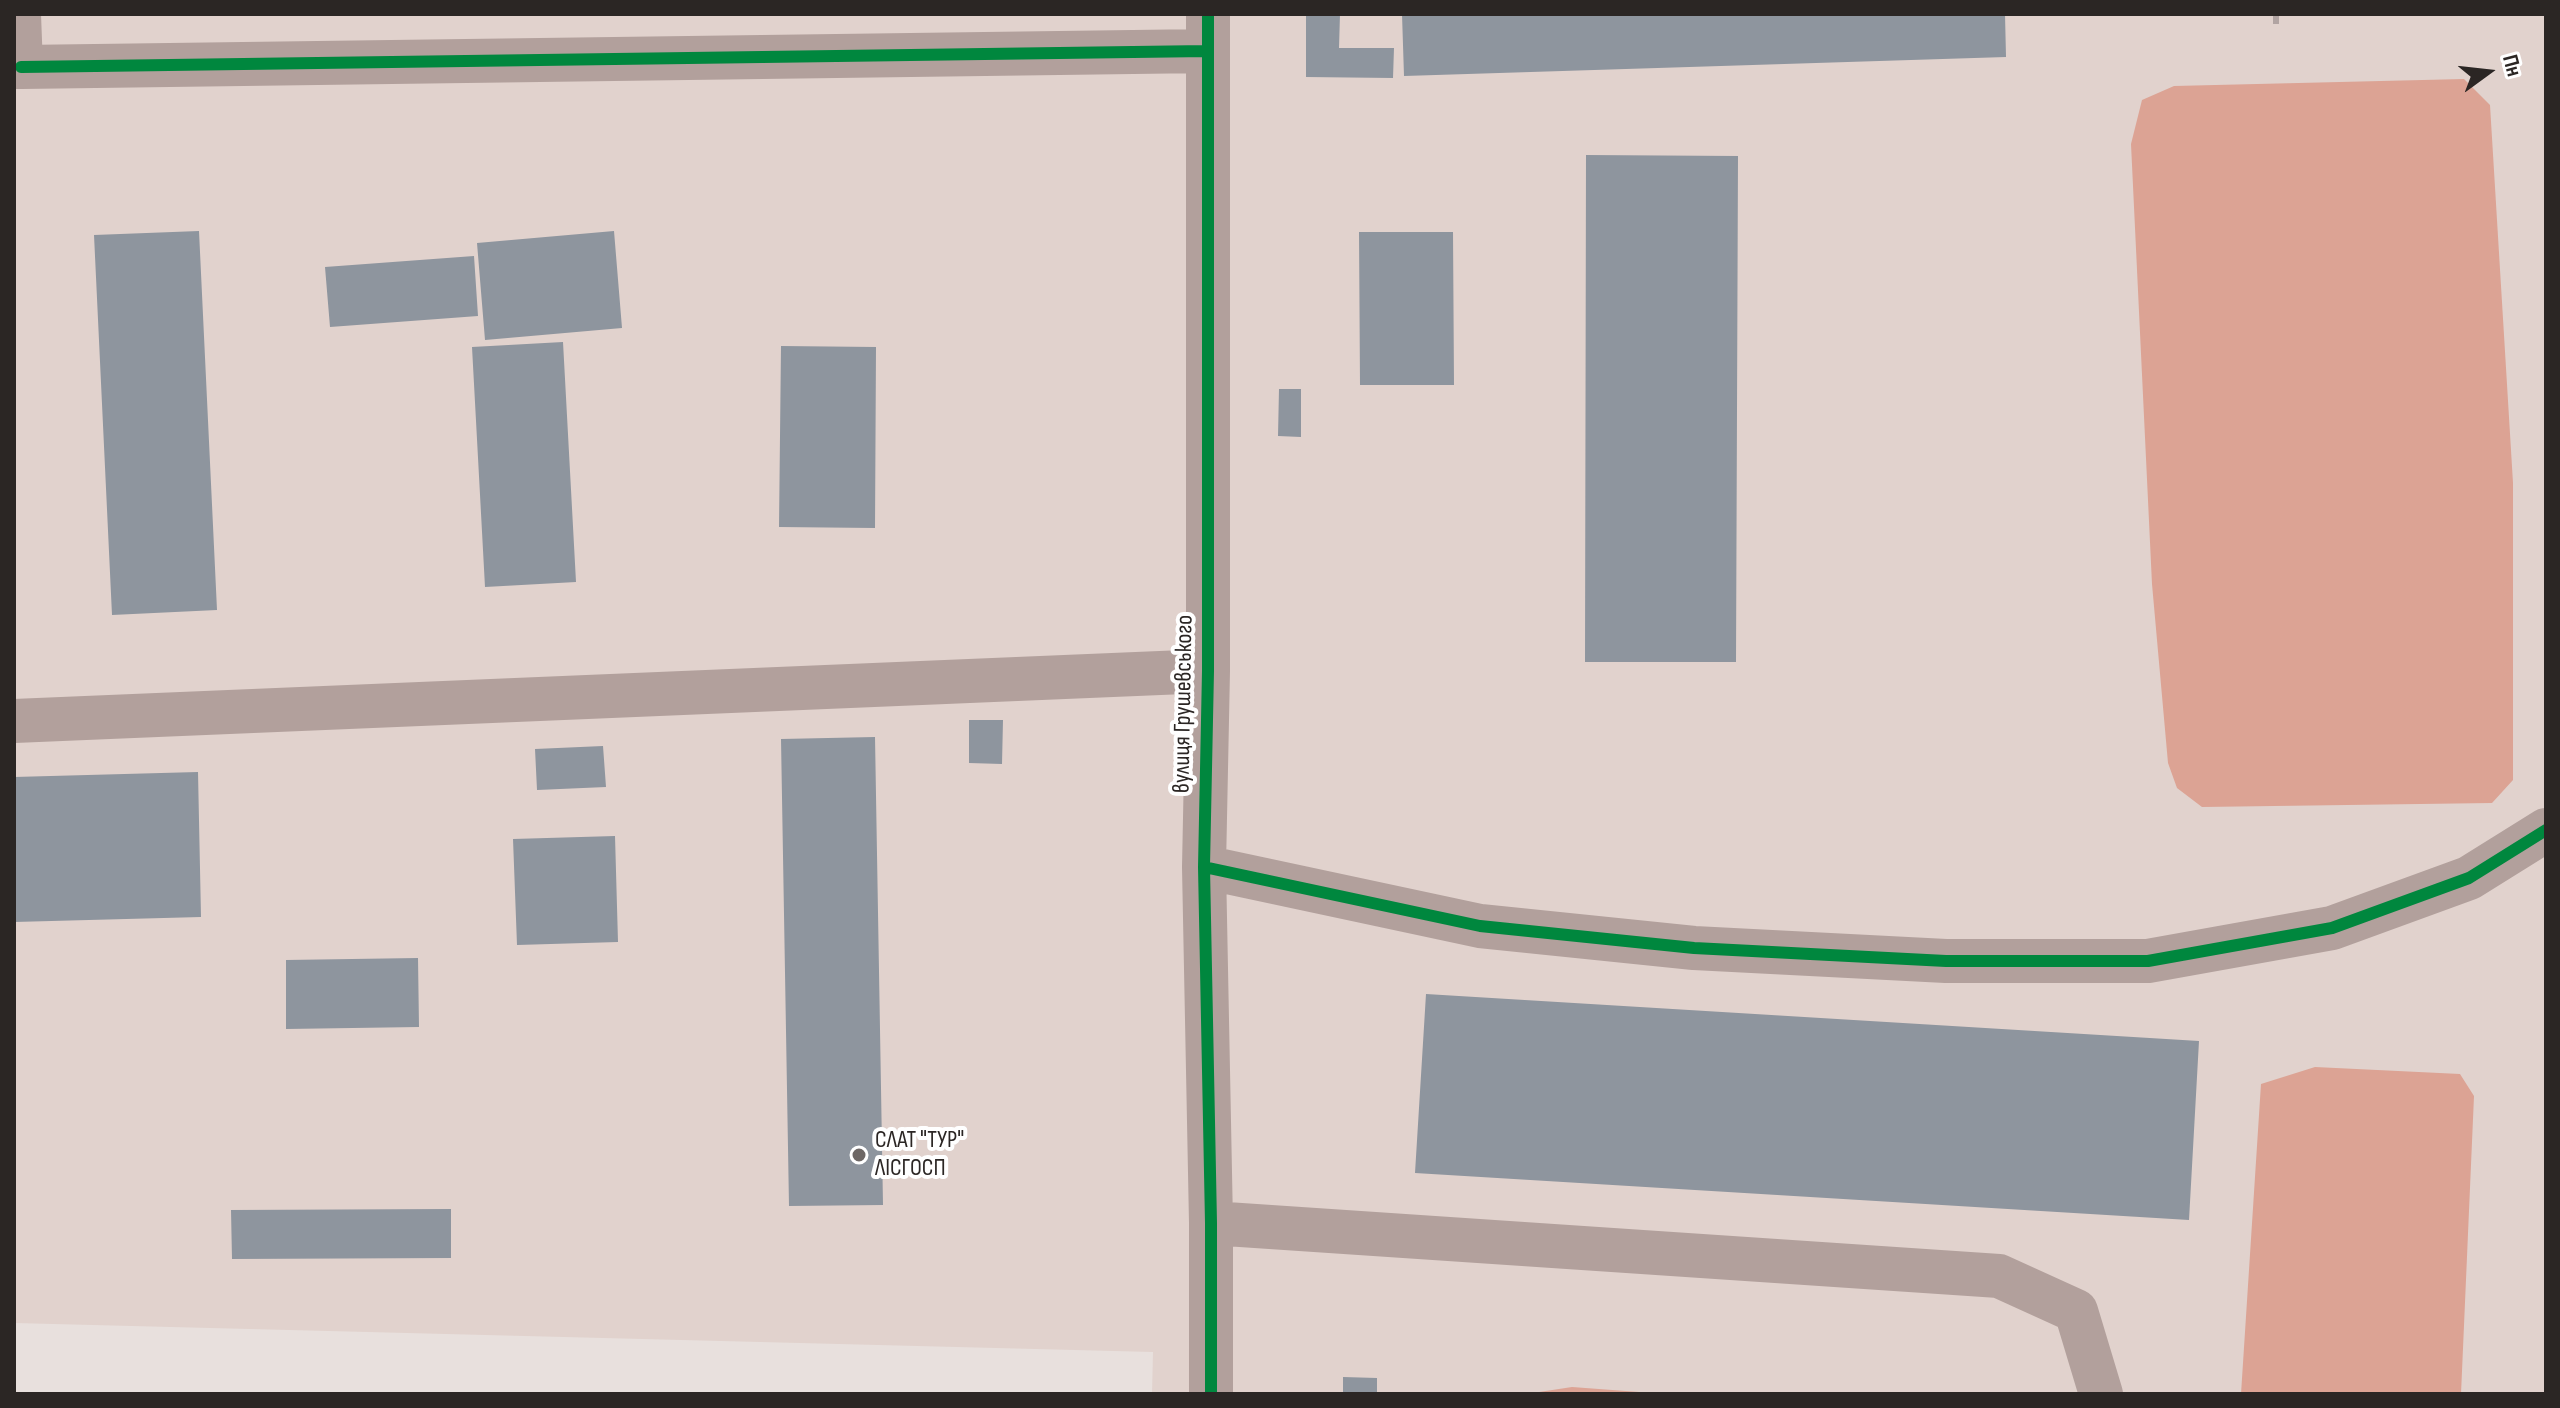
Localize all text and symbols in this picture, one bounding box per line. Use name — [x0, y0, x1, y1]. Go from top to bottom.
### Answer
north arrow — [2448, 32, 2528, 112]
text: Пн — [2496, 52, 2527, 79]
street label: вулиця Грушевського — [1168, 615, 1200, 793]
place label: СЛАТ "ТУР" ЛІСГОСП — [875, 1127, 964, 1183]
marker: СЛАТ "ТУР" ЛІСГОСП — [850, 1146, 868, 1164]

